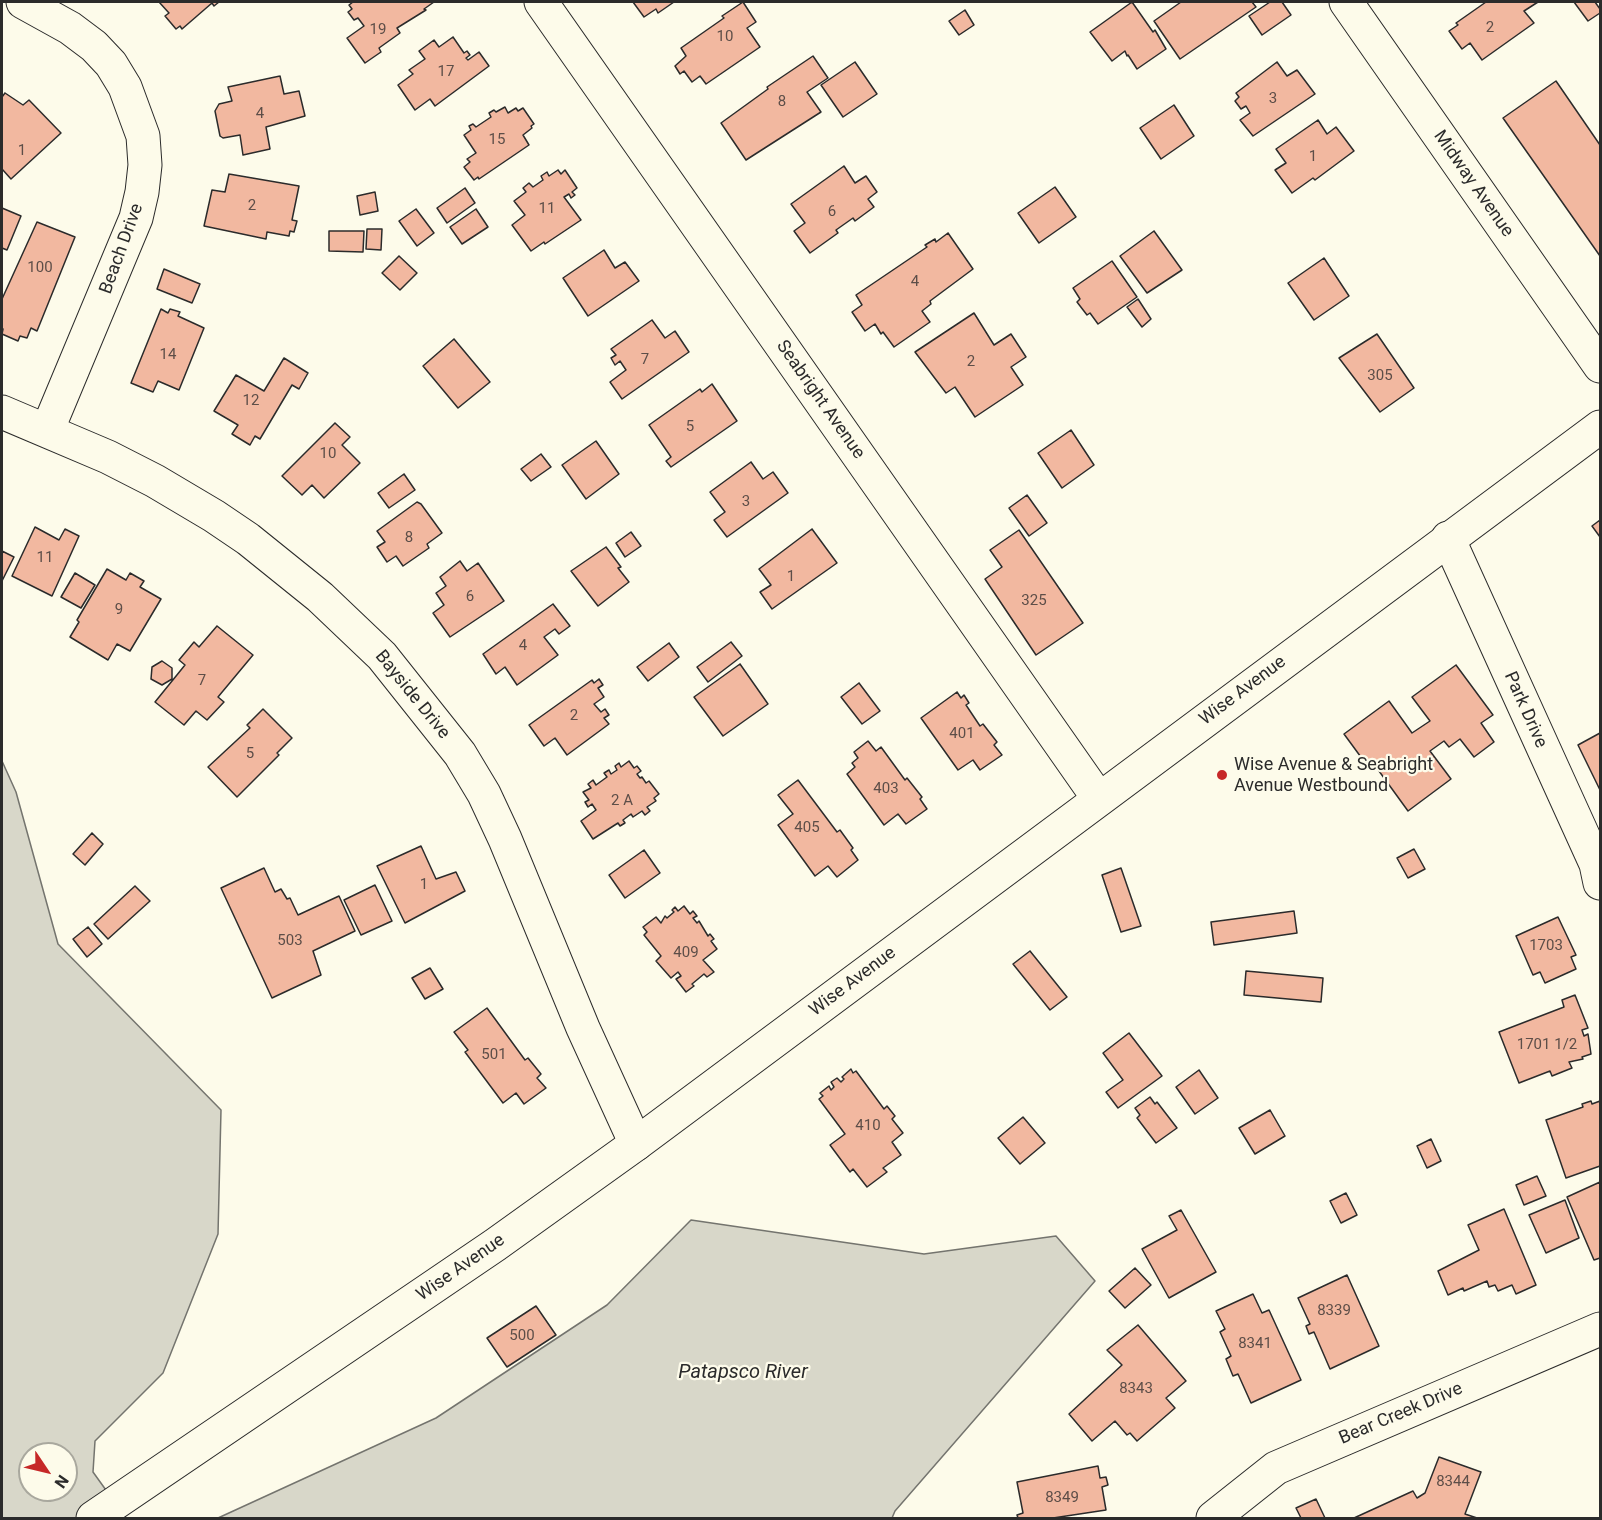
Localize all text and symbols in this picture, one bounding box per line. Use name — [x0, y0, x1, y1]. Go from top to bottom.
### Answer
house number: 2 — [1486, 19, 1494, 37]
house number: 19 — [370, 21, 386, 39]
house number: 10 — [717, 28, 733, 46]
house number: 17 — [438, 63, 454, 81]
house number: 3 — [1269, 90, 1277, 108]
house number: 8 — [778, 93, 786, 111]
house number: 4 — [256, 105, 264, 123]
street label: Midway Avenue — [1428, 126, 1518, 242]
house number: 15 — [489, 131, 505, 149]
house number: 1 — [18, 142, 26, 160]
house number: 1 — [1309, 148, 1317, 166]
house number: 2 — [248, 197, 256, 215]
house number: 11 — [539, 200, 555, 218]
street label: Beach Drive — [96, 201, 148, 297]
house number: 6 — [828, 203, 836, 221]
house number: 100 — [27, 259, 53, 277]
house number: 4 — [911, 273, 919, 291]
street label: Seabright Avenue — [771, 337, 869, 463]
house number: 14 — [160, 346, 176, 364]
house number: 7 — [641, 351, 649, 369]
house number: 2 — [967, 353, 975, 371]
house number: 305 — [1367, 367, 1393, 385]
house number: 12 — [243, 392, 259, 410]
house number: 5 — [686, 418, 694, 436]
house number: 10 — [320, 445, 336, 463]
house number: 3 — [742, 493, 750, 511]
house number: 8 — [405, 529, 413, 547]
house number: 11 — [37, 549, 53, 567]
house number: 1 — [787, 568, 795, 586]
house number: 6 — [466, 588, 474, 606]
house number: 325 — [1021, 592, 1047, 610]
house number: 9 — [115, 601, 123, 619]
house number: 4 — [519, 637, 527, 655]
street label: Bayside Drive — [370, 646, 454, 744]
street label: Wise Avenue — [1196, 652, 1290, 730]
street label: Park Drive — [1499, 669, 1551, 751]
house number: 7 — [198, 672, 206, 690]
house number: 2 — [570, 707, 578, 725]
house number: 401 — [949, 725, 975, 743]
house number: 5 — [246, 745, 254, 763]
place label: Wise Avenue & Seabright Avenue Westbound — [1234, 754, 1433, 796]
marker: Wise Avenue & Seabright Avenue Westbound — [1215, 768, 1229, 782]
house number: 403 — [873, 780, 899, 798]
house number: 2 A — [611, 792, 633, 810]
house number: 405 — [794, 819, 820, 837]
house number: 1 — [420, 876, 428, 894]
house number: 503 — [277, 932, 303, 950]
house number: 1703 — [1529, 937, 1563, 955]
street label: Wise Avenue — [806, 943, 900, 1021]
house number: 409 — [673, 944, 699, 962]
house number: 1701 1/2 — [1517, 1036, 1577, 1054]
house number: 501 — [481, 1046, 507, 1064]
house number: 410 — [855, 1117, 881, 1135]
street label: Wise Avenue — [413, 1230, 509, 1306]
house number: 8339 — [1317, 1302, 1351, 1320]
house number: 500 — [509, 1327, 535, 1345]
house number: 8341 — [1238, 1335, 1272, 1353]
water label: Patapsco River — [678, 1361, 808, 1385]
street label: Bear Creek Drive — [1336, 1378, 1466, 1450]
house number: 8343 — [1119, 1380, 1153, 1398]
north arrow — [18, 1442, 78, 1502]
text: N — [50, 1471, 73, 1492]
house number: 8344 — [1436, 1473, 1470, 1491]
house number: 8349 — [1045, 1489, 1079, 1507]

